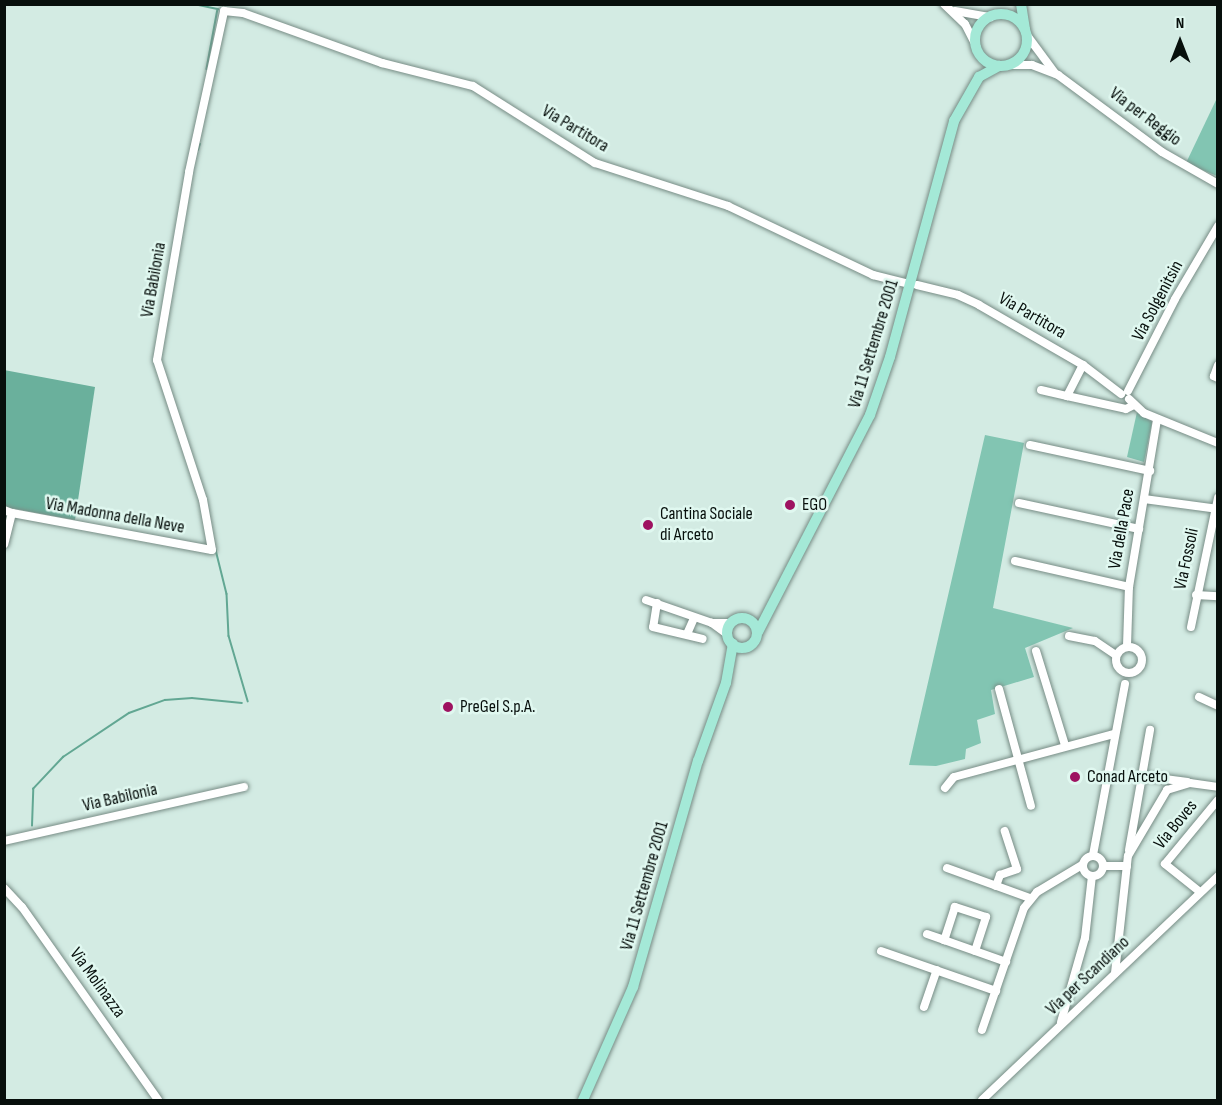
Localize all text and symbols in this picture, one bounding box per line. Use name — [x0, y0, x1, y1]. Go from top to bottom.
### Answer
north arrow — [1150, 12, 1210, 72]
text: N — [1176, 14, 1184, 33]
street label: Via per Reggio — [1105, 83, 1185, 151]
street label: Via Partitora — [538, 101, 612, 157]
street label: Via Babilonia — [137, 241, 171, 319]
street label: Via Solgenitsin — [1128, 257, 1188, 345]
street label: Via 11 Settembre 2001 — [844, 277, 904, 411]
street label: Via Partitora — [994, 288, 1070, 344]
street label: Via della Pace — [1104, 487, 1140, 571]
street label: Via Madonna della Neve — [44, 493, 186, 539]
place label: EGO — [802, 494, 827, 516]
marker: EGO — [783, 498, 797, 512]
place label: Cantina Sociale di Arceto — [660, 504, 753, 546]
marker: Cantina Sociale di Arceto — [641, 518, 655, 532]
street label: Via Fossoli — [1170, 526, 1204, 592]
place label: PreGel S.p.A. — [460, 696, 535, 718]
marker: PreGel S.p.A. — [441, 700, 455, 714]
place label: Conad Arceto — [1087, 766, 1168, 788]
marker: Conad Arceto — [1068, 770, 1082, 784]
street label: Via Babilonia — [81, 779, 159, 817]
street label: Via Boves — [1150, 796, 1202, 854]
street label: Via 11 Settembre 2001 — [616, 819, 674, 953]
street label: Via per Scandiano — [1042, 932, 1134, 1020]
street label: Via Molinazza — [64, 944, 130, 1022]

